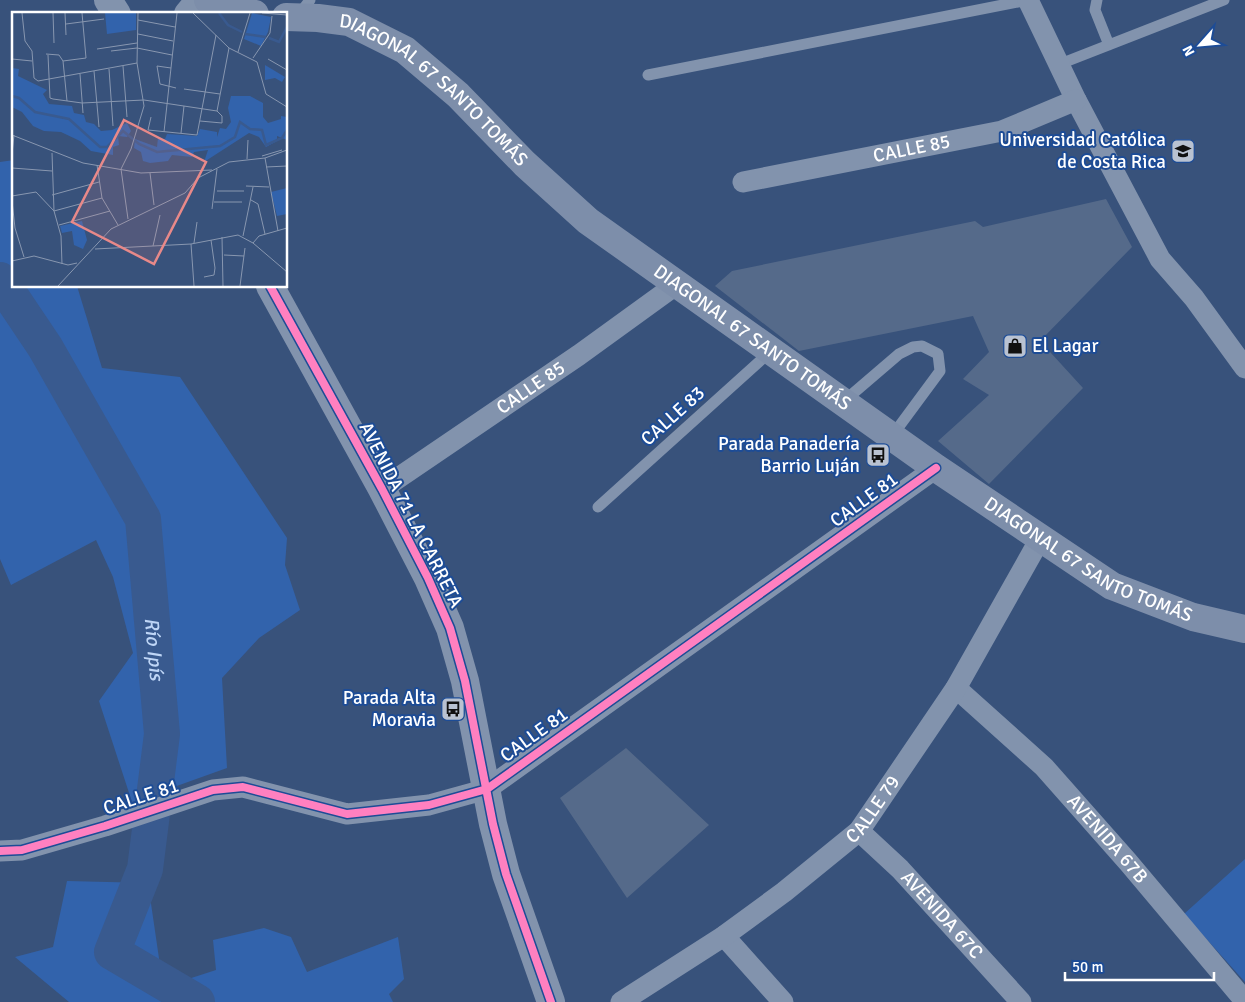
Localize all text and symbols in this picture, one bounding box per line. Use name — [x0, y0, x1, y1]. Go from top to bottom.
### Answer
street label: DIAGONAL 67 SANTO TOMÁS — [338, 9, 533, 171]
inset map — [12, 12, 288, 288]
north arrow — [1175, 20, 1225, 70]
text: N — [1179, 42, 1199, 59]
place label: Universidad Católica de Costa Rica — [999, 128, 1166, 174]
street label: CALLE 85 — [871, 129, 952, 168]
school or university icon: Universidad Católica de Costa Rica — [1170, 138, 1196, 164]
street label: DIAGONAL 67 SANTO TOMÁS — [649, 259, 856, 416]
shop icon: El Lagar — [1002, 333, 1028, 359]
place label: El Lagar — [1032, 334, 1098, 358]
street label: CALLE 85 — [492, 356, 570, 420]
street label: CALLE 83 — [636, 381, 710, 451]
street label: AVENIDA 71 LA CARRETA — [354, 418, 468, 612]
place label: Parada Panadería Barrio Luján — [718, 432, 860, 478]
bus stop icon: Parada Panadería Barrio Luján — [865, 442, 891, 468]
street label: CALLE 81 — [825, 467, 903, 533]
street label: DIAGONAL 67 SANTO TOMÁS — [979, 492, 1196, 628]
water label: Río Ipís — [139, 616, 170, 683]
place label: Parada Alta Moravia — [343, 686, 436, 732]
bus stop icon: Parada Alta Moravia — [440, 696, 466, 722]
street label: CALLE 81 — [495, 702, 573, 768]
street label: CALLE 79 — [841, 771, 905, 849]
street label: CALLE 81 — [100, 774, 182, 820]
street label: AVENIDA 67B — [1062, 789, 1153, 888]
street label: AVENIDA 67C — [896, 866, 988, 964]
scale bar — [1065, 950, 1214, 982]
text: 50 m — [1072, 958, 1103, 976]

